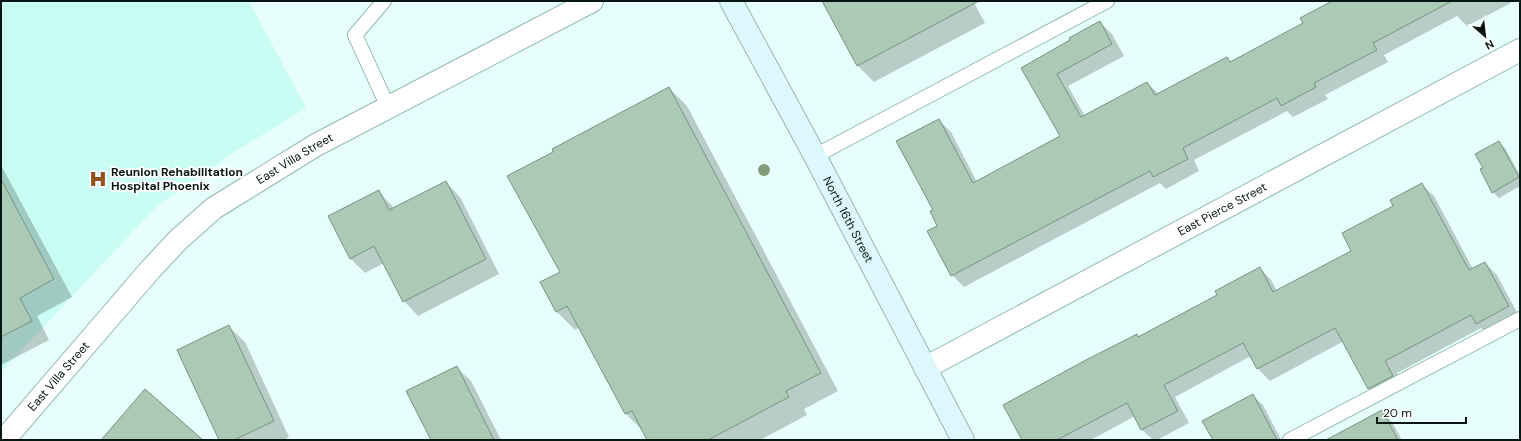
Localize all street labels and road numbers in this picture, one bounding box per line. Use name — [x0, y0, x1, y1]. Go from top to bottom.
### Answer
street label: East Villa Street — [253, 129, 336, 188]
street label: North 16th Street — [819, 174, 877, 266]
street label: East Pierce Street — [1175, 179, 1270, 240]
street label: East Villa Street — [24, 338, 93, 415]

